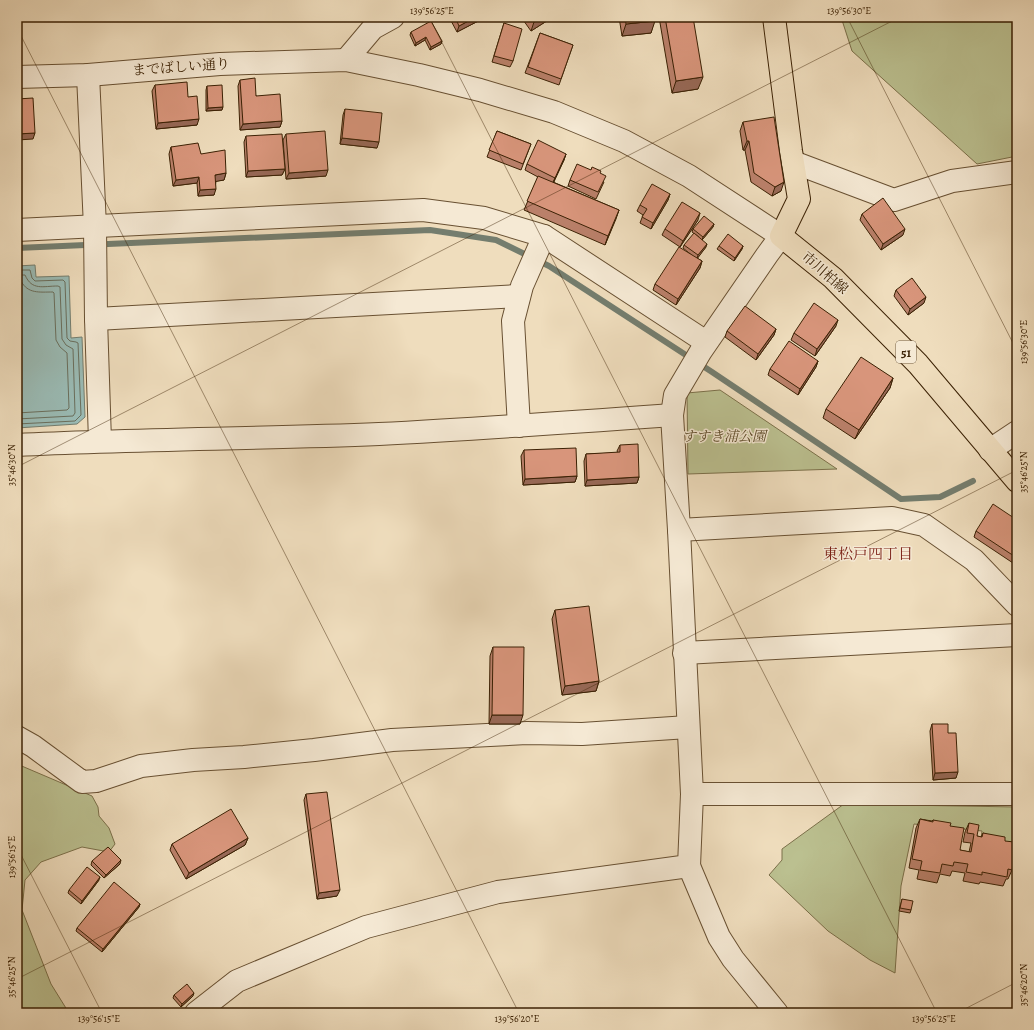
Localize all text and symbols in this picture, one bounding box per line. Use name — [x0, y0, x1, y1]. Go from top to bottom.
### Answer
text: 139°56'25"E — [410, 4, 454, 17]
text: 139°56'30"E — [827, 4, 871, 17]
street label: までばしい通り — [131, 54, 231, 80]
street label: 市川柏線 — [798, 247, 852, 299]
text: 139°56'30"E — [1017, 320, 1030, 364]
road number: 51 — [896, 341, 916, 363]
park label: すすき浦公園 — [682, 427, 768, 446]
text: 35°46'30"N — [5, 444, 18, 486]
text: 35°46'25"N — [1017, 451, 1030, 493]
district label: 東松戸四丁目 — [823, 544, 913, 564]
text: 139°56'15"E — [5, 836, 18, 878]
text: 35°46'25"N — [5, 956, 18, 998]
text: 35°46'20"N — [1017, 964, 1030, 1006]
text: 139°56'15"E — [78, 1012, 120, 1025]
text: 139°56'20"E — [495, 1012, 539, 1025]
text: 139°56'25"E — [912, 1012, 956, 1025]

